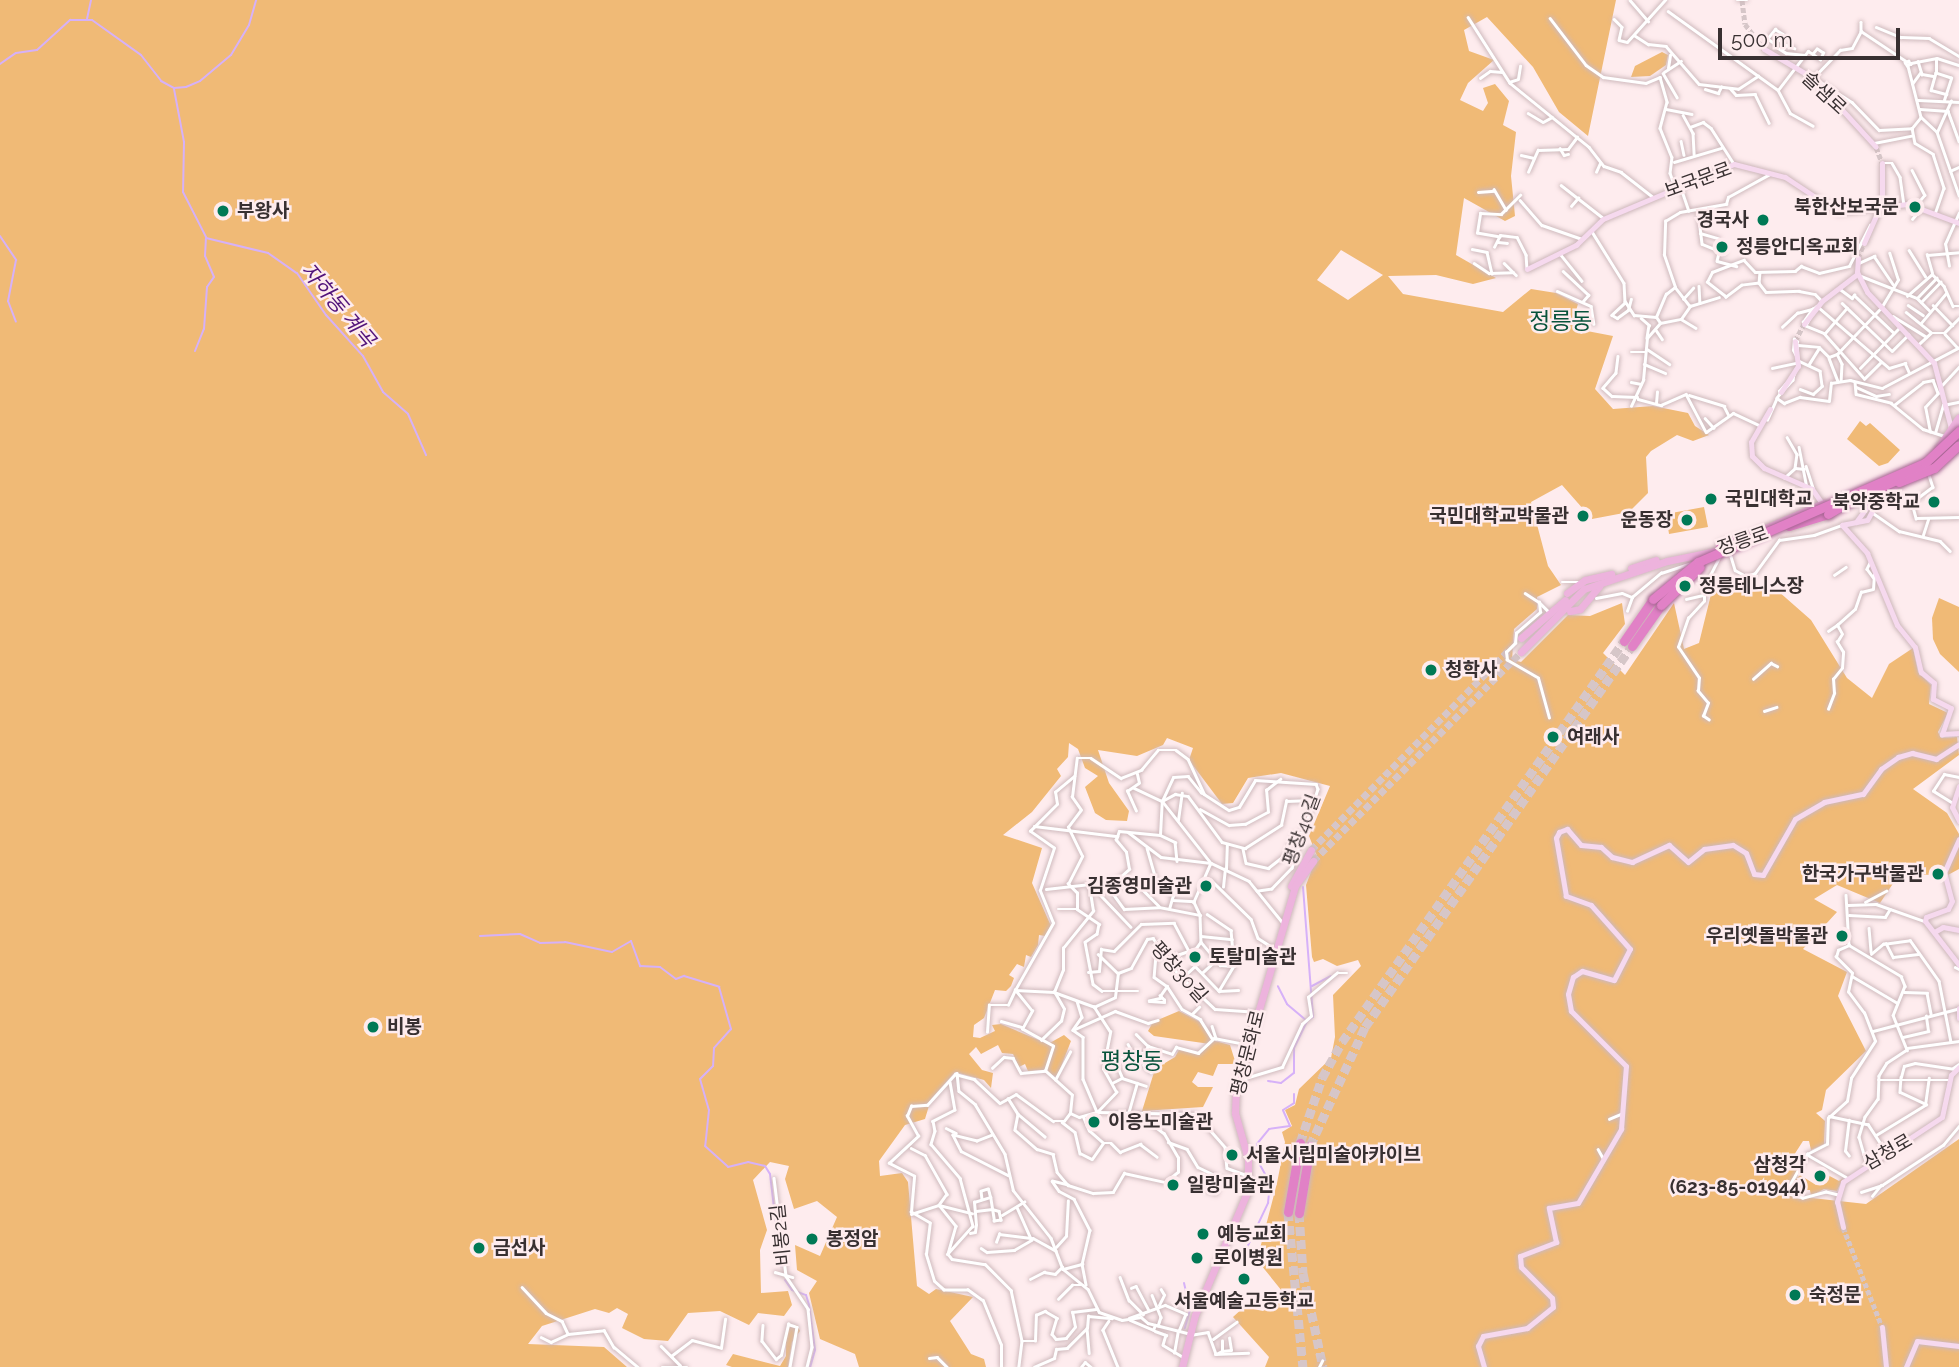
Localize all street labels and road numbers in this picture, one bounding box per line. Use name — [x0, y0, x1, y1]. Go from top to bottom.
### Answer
street label: 솔샘로 — [1797, 67, 1851, 119]
street label: 보국문로 — [1661, 157, 1735, 203]
street label: 정릉로 — [1714, 522, 1772, 560]
street label: 평창40길 — [1279, 791, 1325, 869]
street label: 평창30길 — [1146, 937, 1212, 1007]
street label: 평창문화로 — [1226, 1008, 1270, 1098]
street label: 삼청로 — [1860, 1129, 1916, 1175]
street label: 비봉2길 — [766, 1203, 796, 1267]

